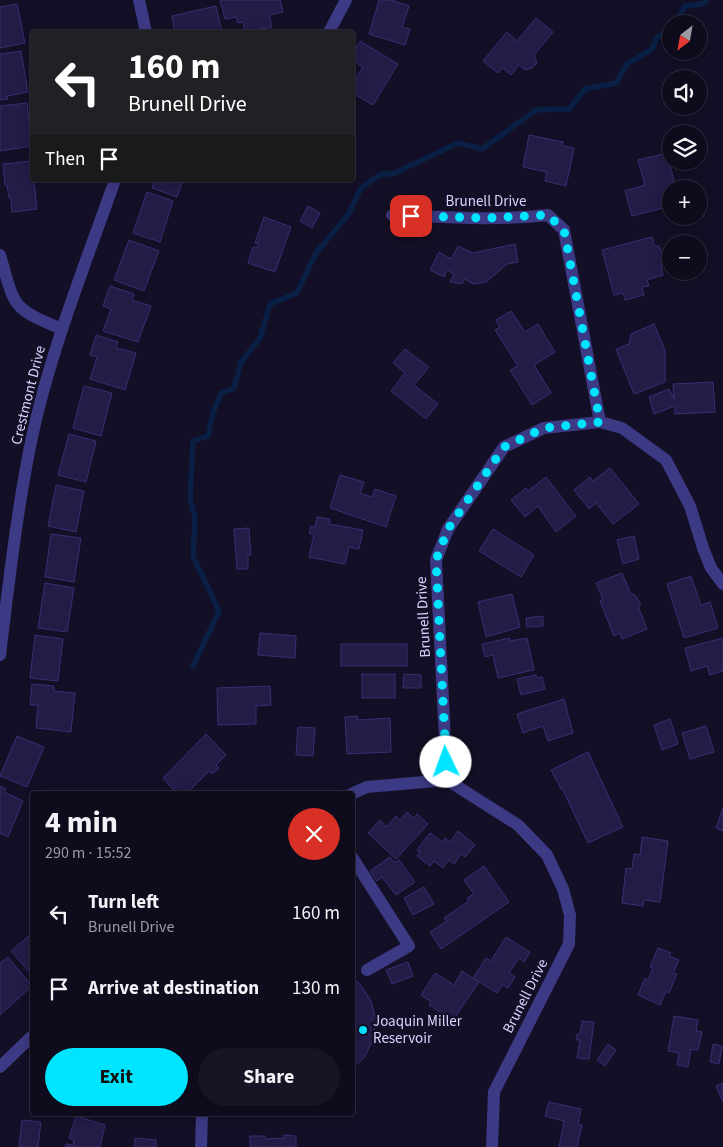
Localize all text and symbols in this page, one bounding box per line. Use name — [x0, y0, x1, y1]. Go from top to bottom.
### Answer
north arrow — [662, 15, 708, 60]
map controls — [662, 15, 707, 280]
text: 160 m — [128, 42, 220, 92]
icon: left — [45, 50, 110, 115]
button: sound — [662, 70, 707, 115]
text: Brunell Drive — [128, 88, 247, 120]
button: layers — [662, 125, 707, 170]
icon: arrive — [95, 145, 123, 173]
text: Then — [45, 146, 85, 173]
button: + — [662, 180, 707, 225]
street label: Brunell Drive — [446, 191, 527, 212]
pin — [390, 195, 432, 237]
icon: arrive — [397, 202, 425, 230]
button: − — [662, 235, 707, 280]
street label: Crestmont Drive — [6, 343, 51, 447]
street label: Brunell Drive — [411, 576, 436, 658]
position arrow — [419, 735, 471, 787]
text: 4 min — [45, 801, 118, 844]
button: close — [288, 808, 340, 860]
text: 290 m · 15:52 — [45, 842, 132, 864]
text: Turn left — [88, 889, 159, 916]
icon: left — [45, 900, 73, 928]
text: 160 m — [292, 900, 340, 927]
text: Brunell Drive — [88, 916, 174, 938]
street label: Brunell Drive — [498, 955, 553, 1037]
icon: arrive — [45, 975, 73, 1003]
text: Arrive at destination — [88, 975, 259, 1002]
text: 130 m — [292, 975, 340, 1002]
place label: Joaquin Miller Reservoir — [373, 1011, 463, 1049]
marker: Joaquin Miller Reservoir — [357, 1024, 369, 1036]
button: Exit — [45, 1048, 188, 1106]
button: Share — [198, 1048, 340, 1106]

